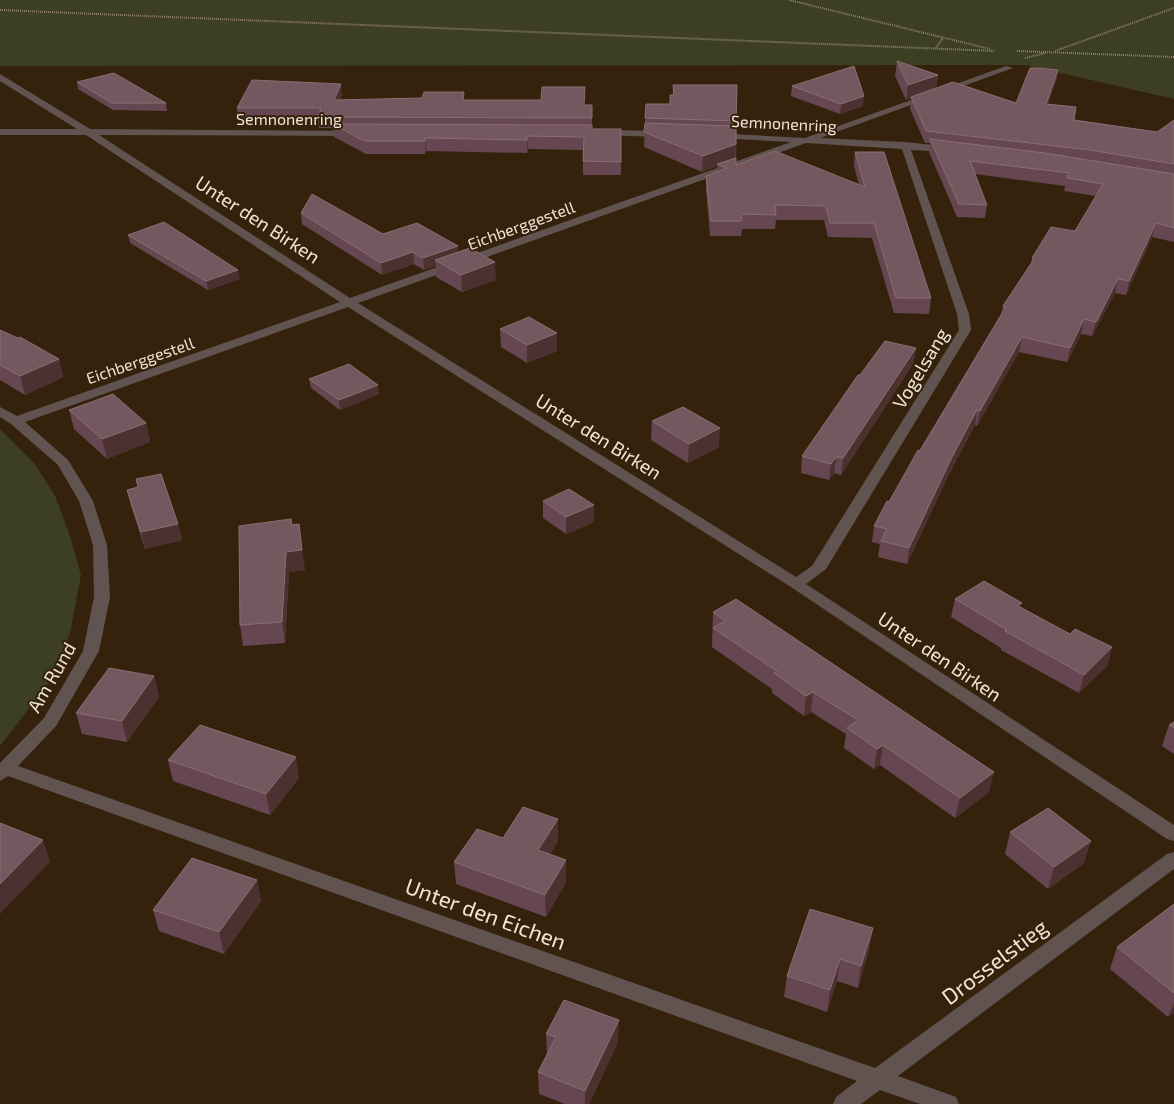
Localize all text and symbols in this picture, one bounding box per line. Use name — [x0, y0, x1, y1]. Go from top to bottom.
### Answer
street label: Semnonenring — [236, 109, 342, 128]
street label: Semnonenring — [731, 111, 837, 135]
street label: Unter den Birken — [191, 170, 325, 268]
street label: Eichberggestell — [465, 197, 577, 253]
street label: Vogelsang — [887, 323, 953, 412]
street label: Eichberggestell — [84, 333, 197, 387]
street label: Unter den Birken — [532, 388, 666, 484]
street label: Unter den Birken — [874, 606, 1006, 706]
street label: Am Rund — [22, 638, 80, 716]
street label: Unter den Eichen — [402, 872, 570, 954]
street label: Drosselstieg — [936, 913, 1052, 1009]

